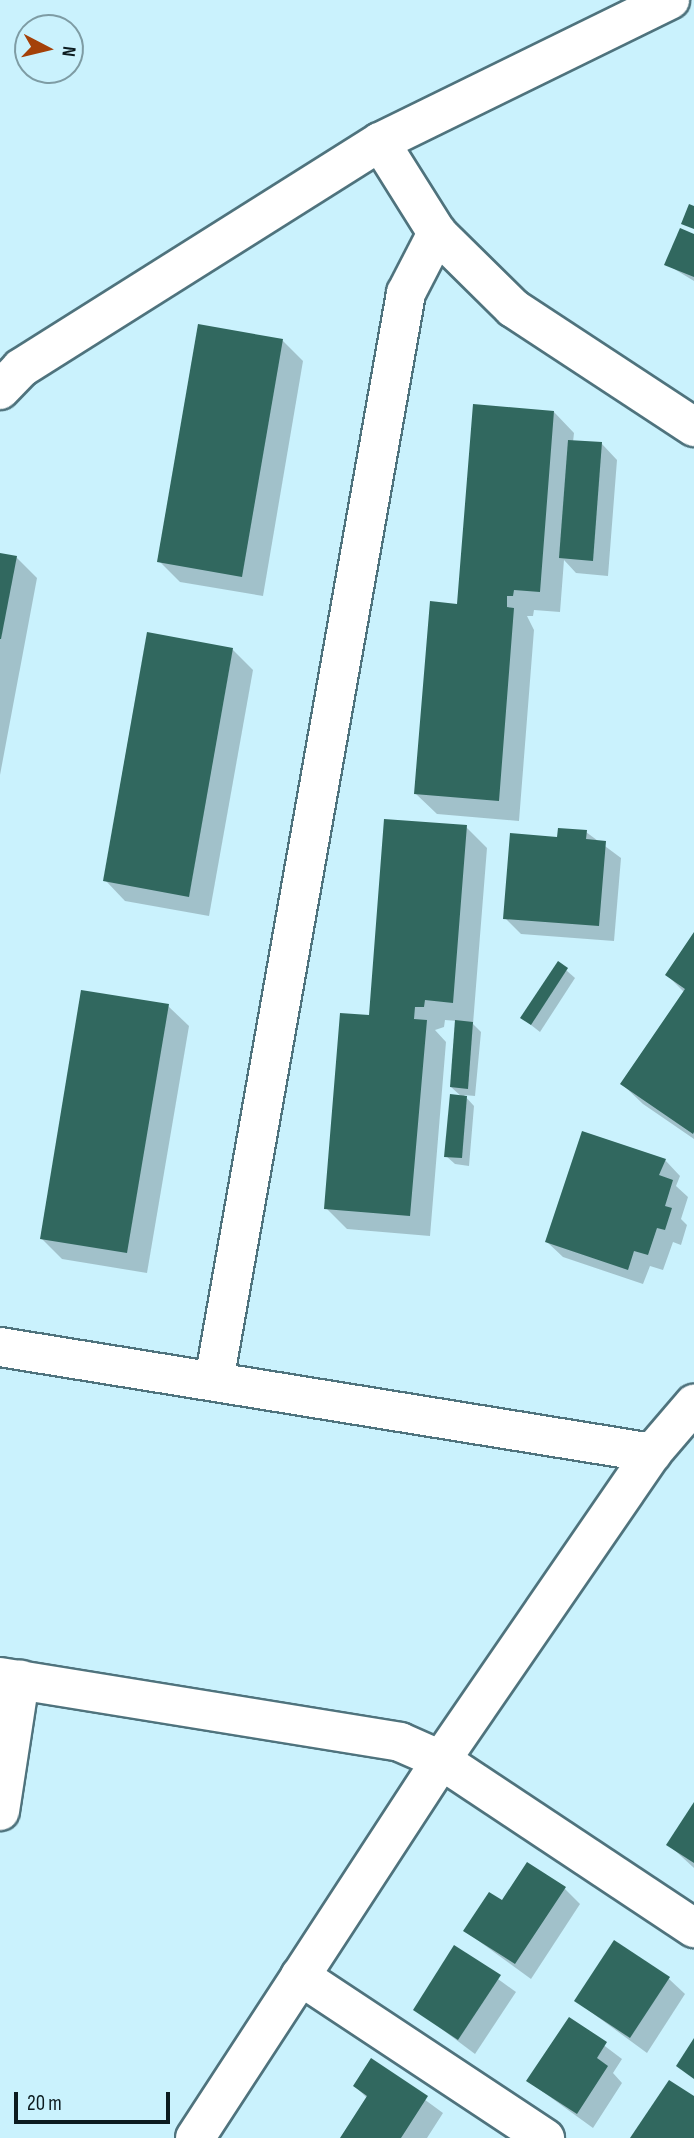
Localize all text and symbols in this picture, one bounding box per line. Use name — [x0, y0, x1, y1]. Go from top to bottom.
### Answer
north arrow — [14, 14, 84, 84]
text: N — [56, 45, 80, 58]
scale bar — [18, 2078, 173, 2122]
text: 20 m — [27, 2091, 62, 2116]

